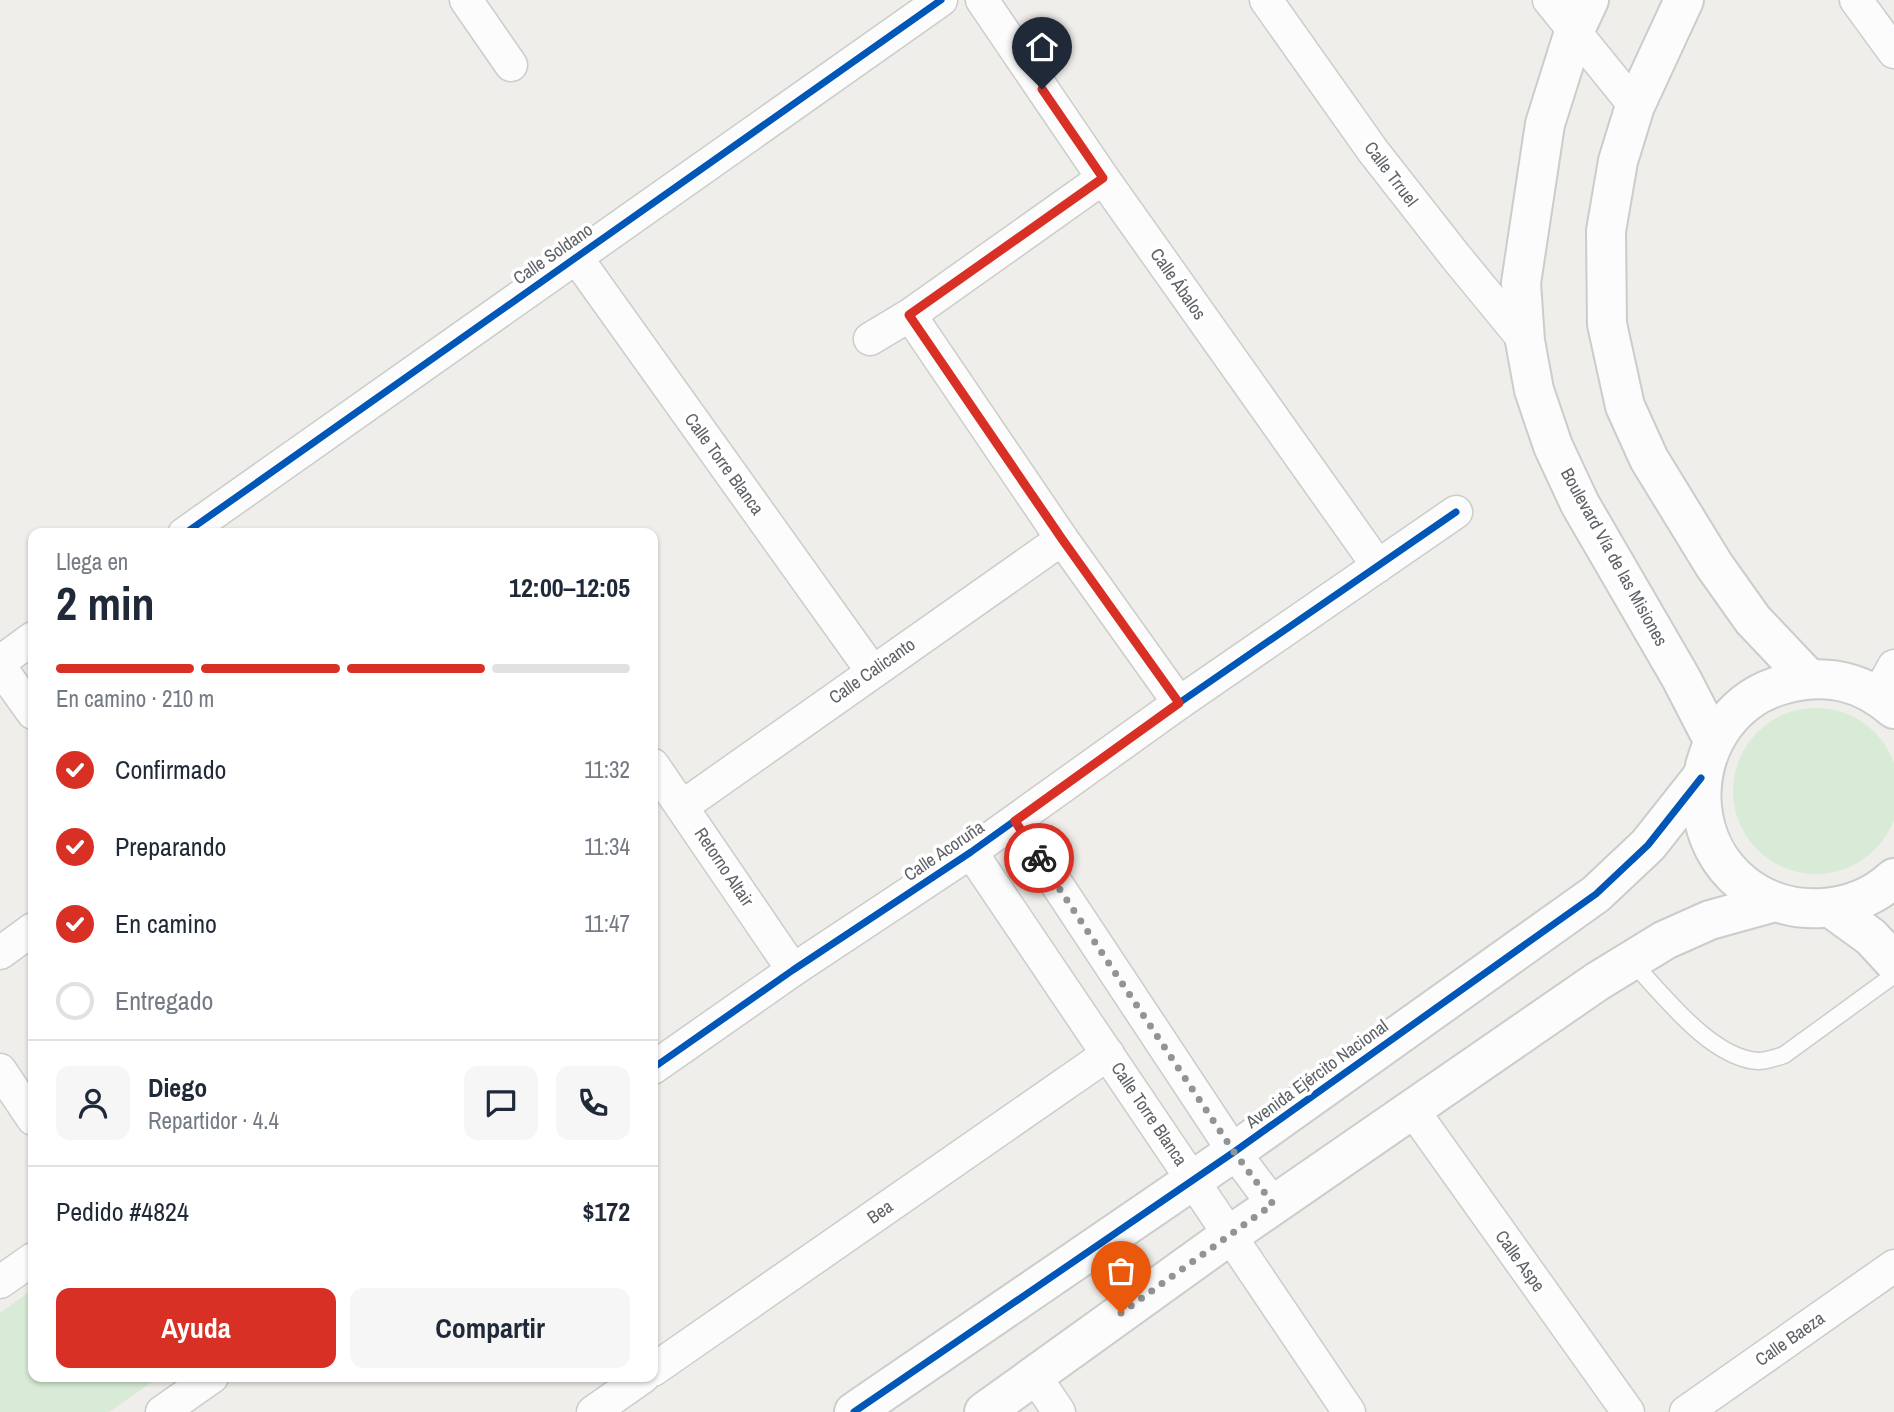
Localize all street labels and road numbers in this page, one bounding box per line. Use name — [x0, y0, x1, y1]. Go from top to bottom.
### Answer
street label: Calle Trruel — [1359, 136, 1424, 211]
street label: Calle Soldano — [508, 217, 598, 290]
street label: Calle Ábalos — [1145, 243, 1212, 324]
street label: Calle Torre Blanca — [679, 408, 770, 520]
street label: Boulevard Vía de las Misiones — [1555, 463, 1674, 650]
street label: Calle Calicanto — [824, 632, 920, 710]
street label: Calle Acoruña — [899, 815, 989, 887]
street label: Retorno Altair — [689, 822, 760, 911]
street label: Avenida Ejército Nacional — [1240, 1013, 1393, 1134]
street label: Calle Torre Blanca — [1105, 1057, 1193, 1171]
street label: Bea — [862, 1194, 898, 1229]
street label: Calle Aspe — [1490, 1225, 1551, 1297]
street label: Calle Baeza — [1750, 1306, 1829, 1372]

